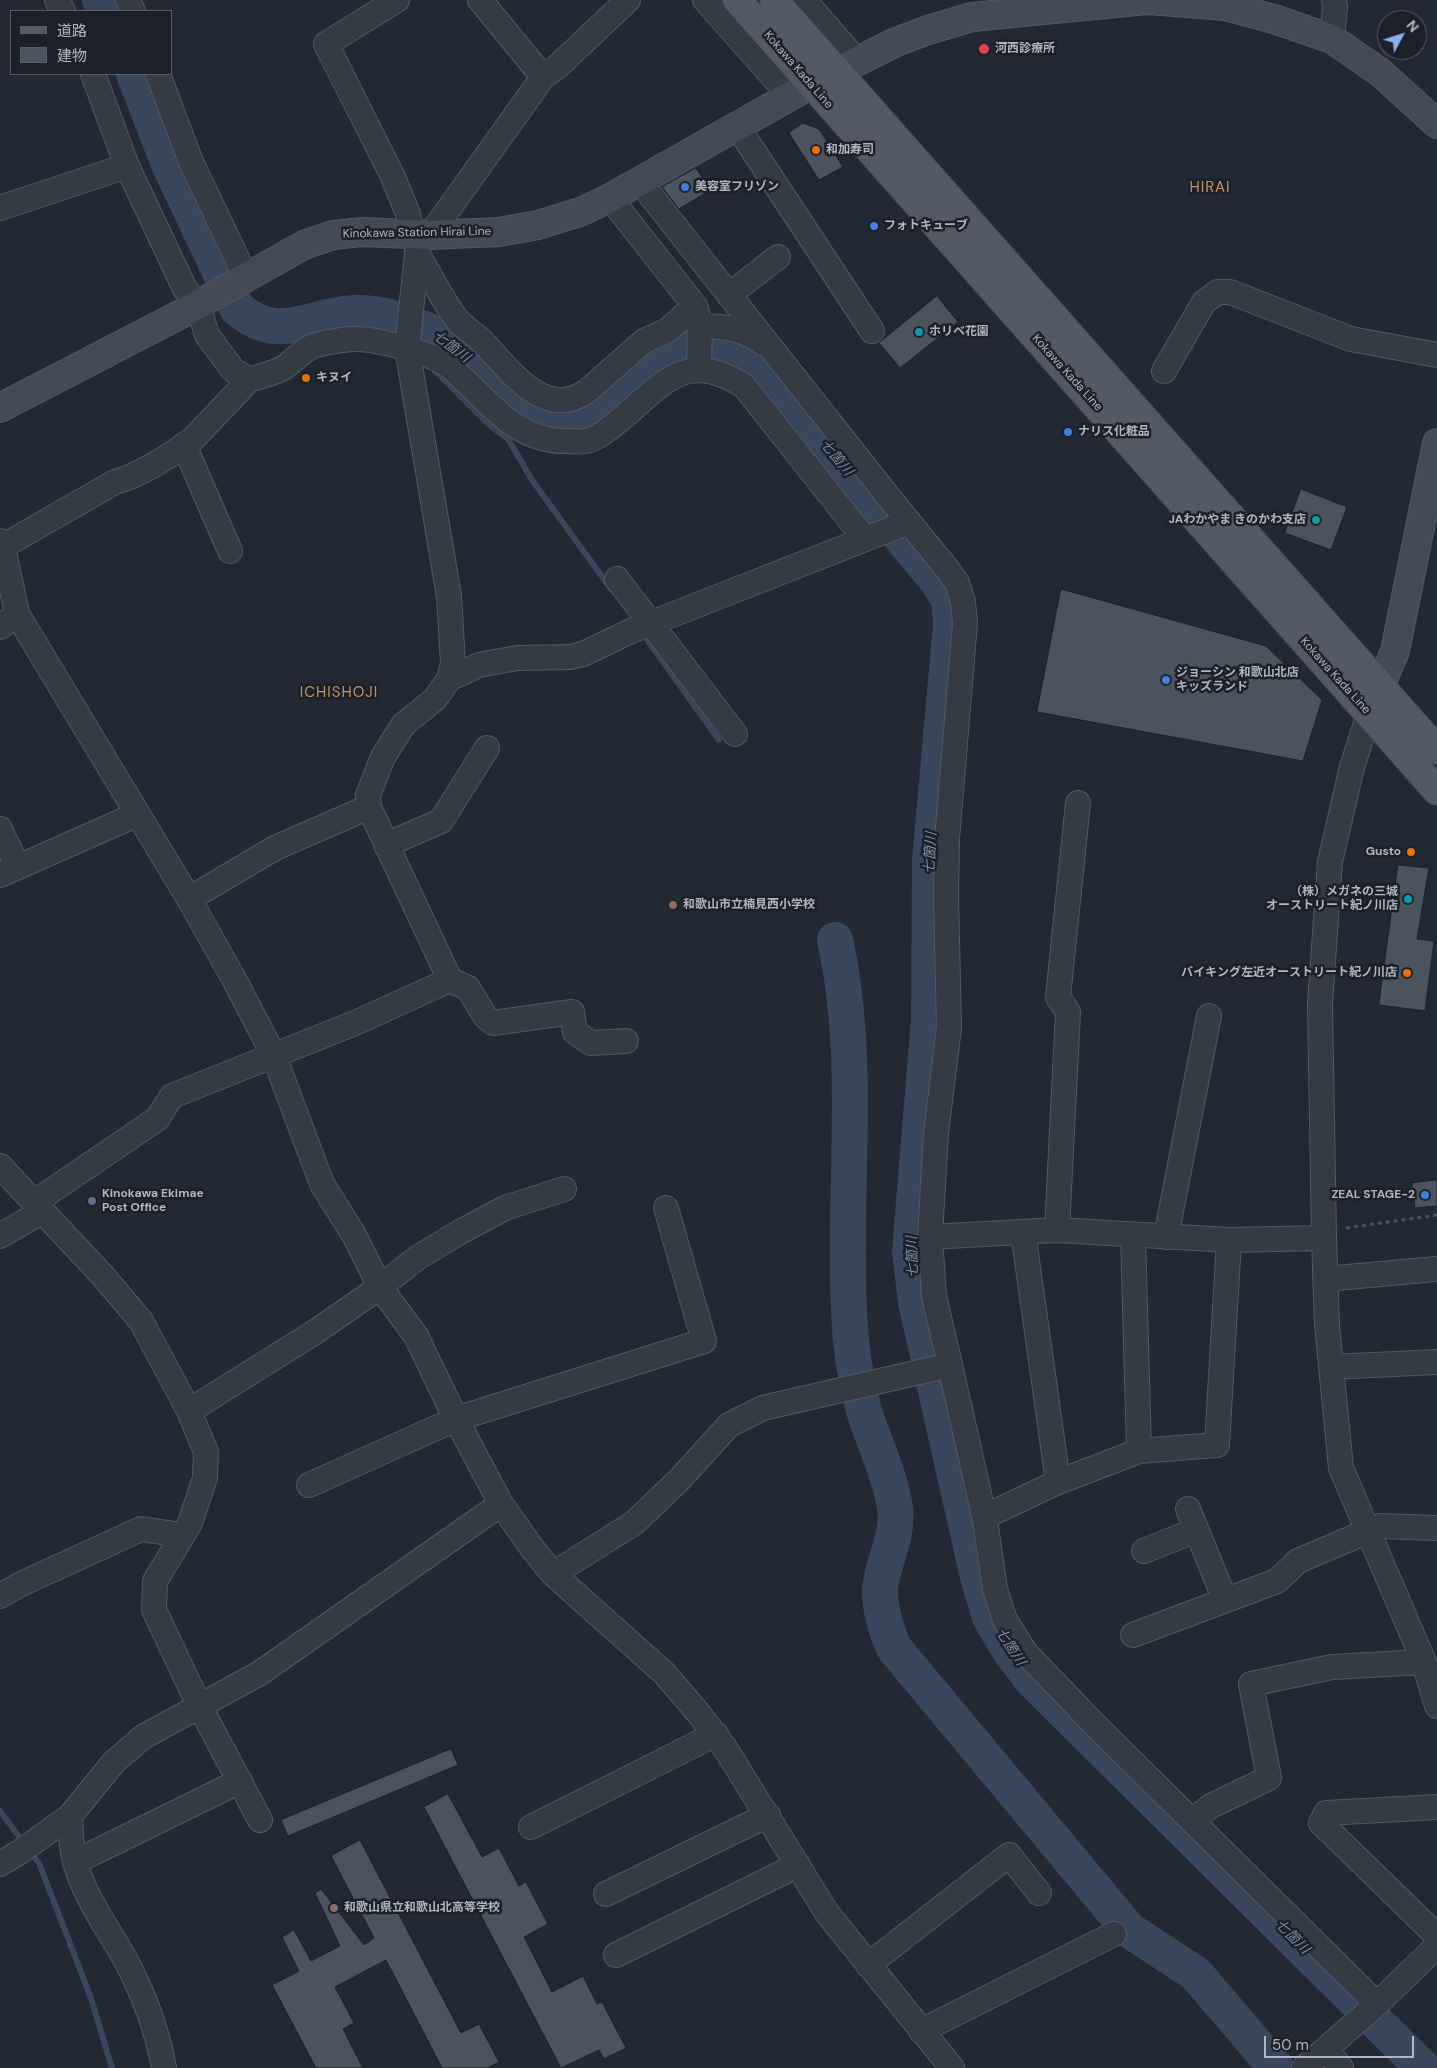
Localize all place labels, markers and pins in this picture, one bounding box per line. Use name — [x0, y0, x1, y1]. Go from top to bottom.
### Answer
marker: 河西診療所 — [977, 42, 991, 56]
place label: 河西診療所 — [995, 42, 1055, 56]
place label: 和加寿司 — [826, 143, 874, 157]
marker: 和加寿司 — [810, 144, 822, 156]
place label: 美容室フリゾン — [695, 180, 779, 194]
marker: 美容室フリゾン — [679, 181, 691, 193]
place label: フォトキューブ — [884, 219, 968, 233]
marker: フォトキューブ — [868, 220, 880, 232]
place label: ホリベ花園 — [929, 325, 989, 339]
marker: ホリベ花園 — [913, 326, 925, 338]
place label: キヌイ — [316, 371, 352, 385]
marker: キヌイ — [300, 372, 312, 384]
place label: ナリス化粧品 — [1078, 425, 1150, 439]
marker: ナリス化粧品 — [1062, 426, 1074, 438]
place label: JAわかやま きのかわ支店 — [1169, 513, 1306, 527]
marker: JAわかやま きのかわ支店 — [1310, 514, 1322, 526]
place label: ジョーシン 和歌山北店 キッズランド — [1176, 666, 1299, 694]
marker: ジョーシン 和歌山北店 キッズランド — [1160, 674, 1172, 686]
place label: Gusto — [1366, 845, 1401, 859]
marker: Gusto — [1405, 846, 1417, 858]
place label: （株）メガネの三城 オーストリート紀ノ川店 — [1266, 885, 1398, 913]
marker: （株）メガネの三城 オーストリート紀ノ川店 — [1402, 893, 1414, 905]
place label: 和歌山市立楠見西小学校 — [683, 898, 815, 912]
marker: 和歌山市立楠見西小学校 — [667, 899, 679, 911]
place label: バイキング左近オーストリート紀ノ川店 — [1181, 966, 1397, 980]
marker: バイキング左近オーストリート紀ノ川店 — [1401, 967, 1413, 979]
place label: Kinokawa Ekimae Post Office — [102, 1187, 204, 1215]
place label: ZEAL STAGE-2 — [1331, 1188, 1415, 1202]
marker: ZEAL STAGE-2 — [1419, 1189, 1431, 1201]
marker: Kinokawa Ekimae Post Office — [86, 1195, 98, 1207]
place label: 和歌山県立和歌山北高等学校 — [344, 1901, 500, 1915]
marker: 和歌山県立和歌山北高等学校 — [328, 1902, 340, 1914]

